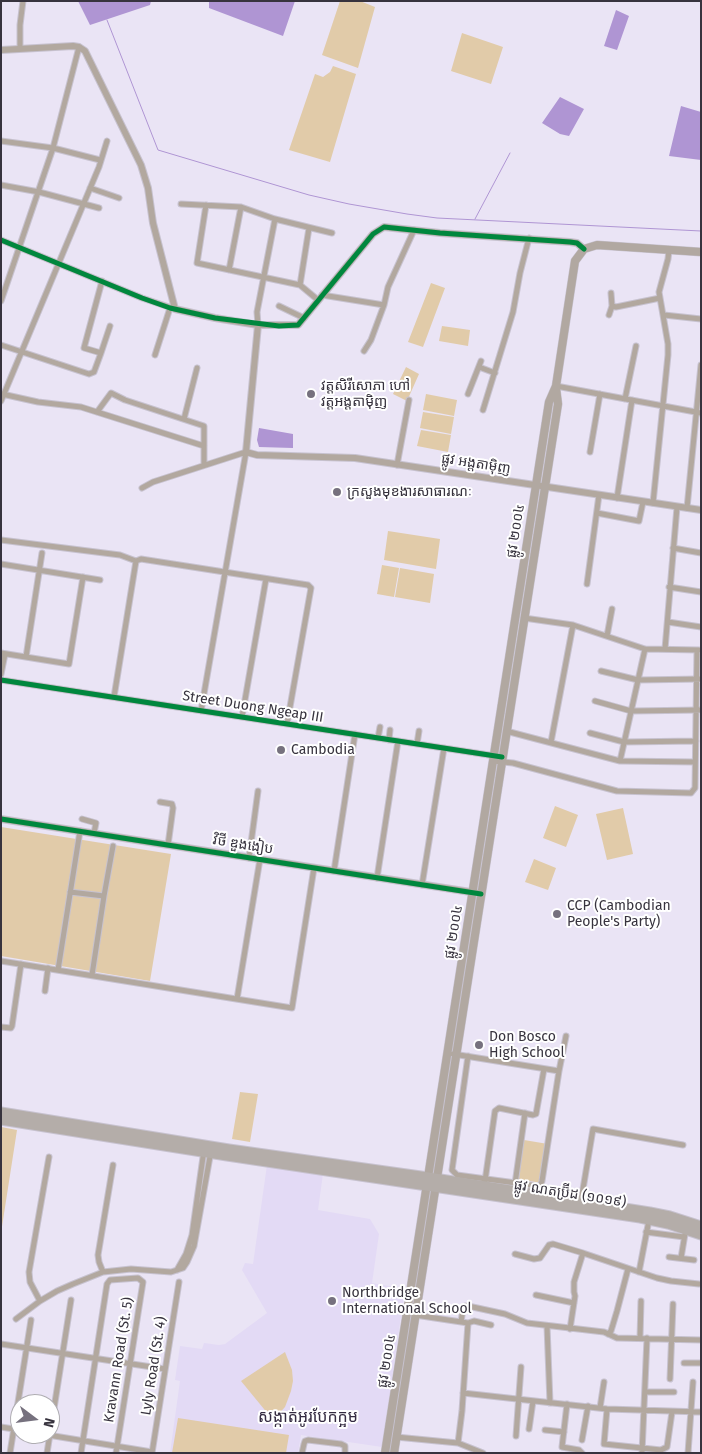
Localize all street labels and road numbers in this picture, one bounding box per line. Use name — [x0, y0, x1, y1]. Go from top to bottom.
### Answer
street label: ផ្លូវ អង្តតាម៉ិញ — [440, 450, 512, 478]
street label: ផ្លូវ ២០០៤ — [503, 503, 529, 559]
street label: Street Duong Ngeap III — [181, 688, 325, 726]
street label: វិថី ឌួងងៀប — [212, 832, 274, 858]
street label: ផ្លូវ ២០០៤ — [441, 904, 467, 960]
street label: ផ្លូវ ណតប្រ៊ីដ (១០១៩) — [513, 1177, 627, 1211]
street label: Kravann Road (St. 5) — [101, 1296, 137, 1424]
street label: Lyly Road (St. 4) — [138, 1315, 170, 1417]
street label: ផ្លូវ ២០០៤ — [374, 1333, 400, 1389]

